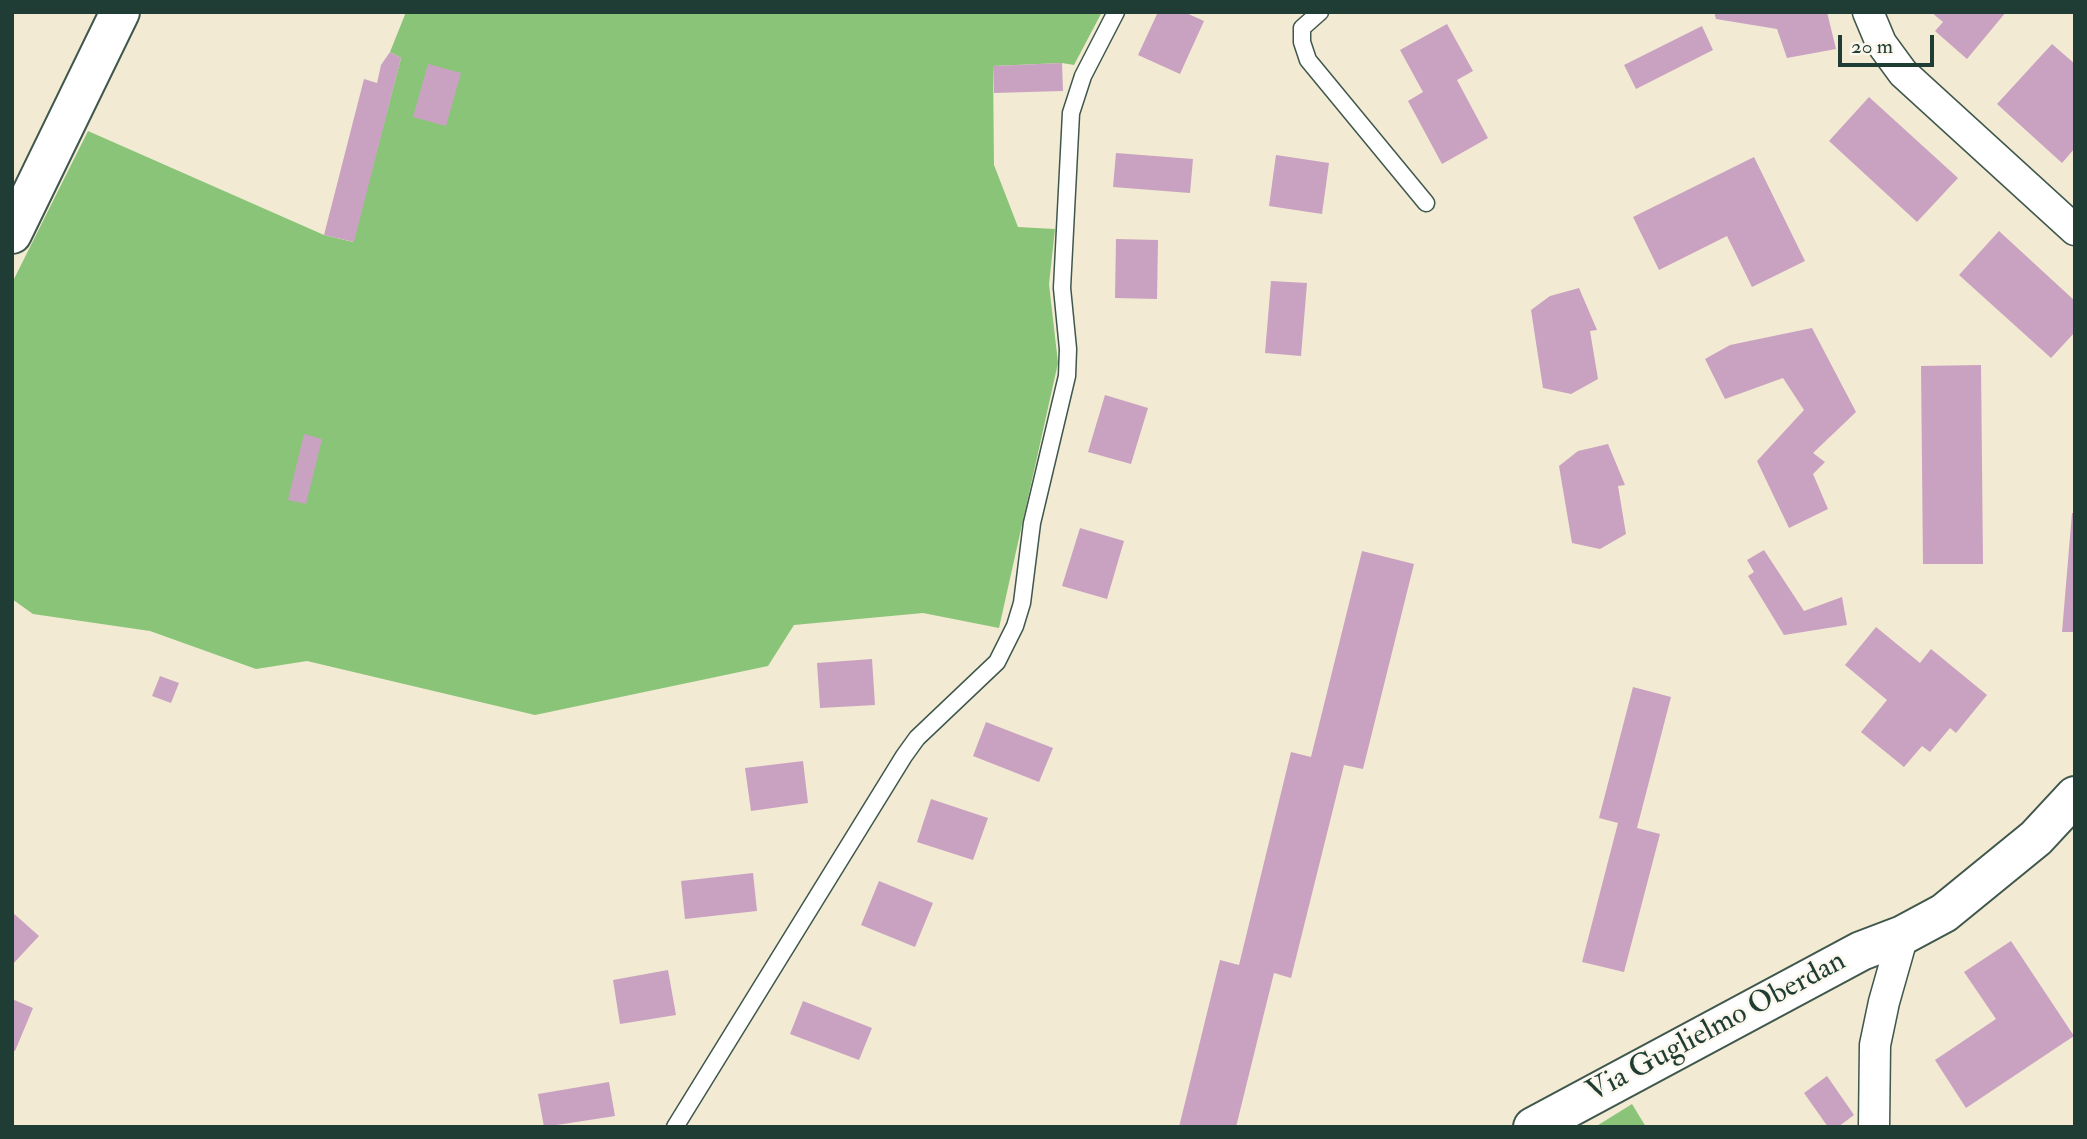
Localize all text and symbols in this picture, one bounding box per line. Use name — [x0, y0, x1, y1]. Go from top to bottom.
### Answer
scale bar — [1842, 21, 1938, 65]
text: 20 m — [1851, 33, 1893, 60]
street label: Via Guglielmo Oberdan — [1581, 944, 1853, 1112]

